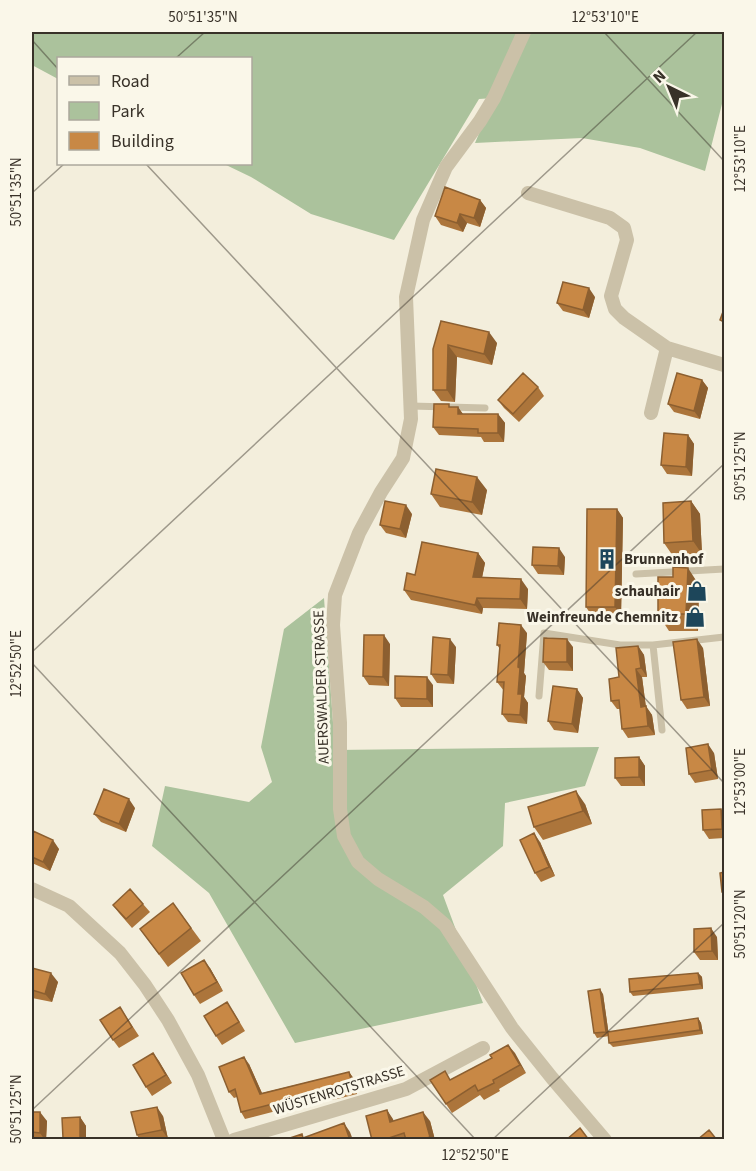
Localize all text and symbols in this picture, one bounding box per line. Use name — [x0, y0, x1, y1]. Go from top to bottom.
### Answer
text: 50°51'35"N — [168, 7, 238, 28]
text: 12°53'10"E — [571, 7, 639, 28]
legend — [57, 57, 252, 165]
north arrow — [639, 57, 699, 117]
text: N — [648, 65, 671, 88]
text: Road — [111, 69, 150, 94]
text: Park — [111, 99, 145, 124]
text: 12°53'10"E — [730, 125, 751, 193]
text: Building — [111, 129, 174, 154]
text: 50°51'35"N — [6, 157, 27, 227]
text: 50°51'25"N — [730, 431, 751, 501]
building icon: Brunnenhof — [595, 547, 619, 571]
place label: Brunnenhof — [624, 549, 704, 570]
shop icon: schauhair — [685, 579, 709, 603]
place label: schauhair — [615, 581, 680, 602]
shop icon: Weinfreunde Chemnitz — [683, 605, 707, 629]
place label: Weinfreunde Chemnitz — [527, 607, 678, 628]
street label: AUERSWALDER STRASSE — [308, 610, 335, 764]
text: 12°52'50"E — [6, 630, 27, 698]
text: 12°53'00"E — [730, 748, 751, 816]
text: 50°51'20"N — [730, 889, 751, 959]
street label: WÜSTENROTSTRASSE — [271, 1060, 408, 1120]
text: 50°51'25"N — [6, 1074, 27, 1144]
text: 12°52'50"E — [441, 1145, 509, 1166]

